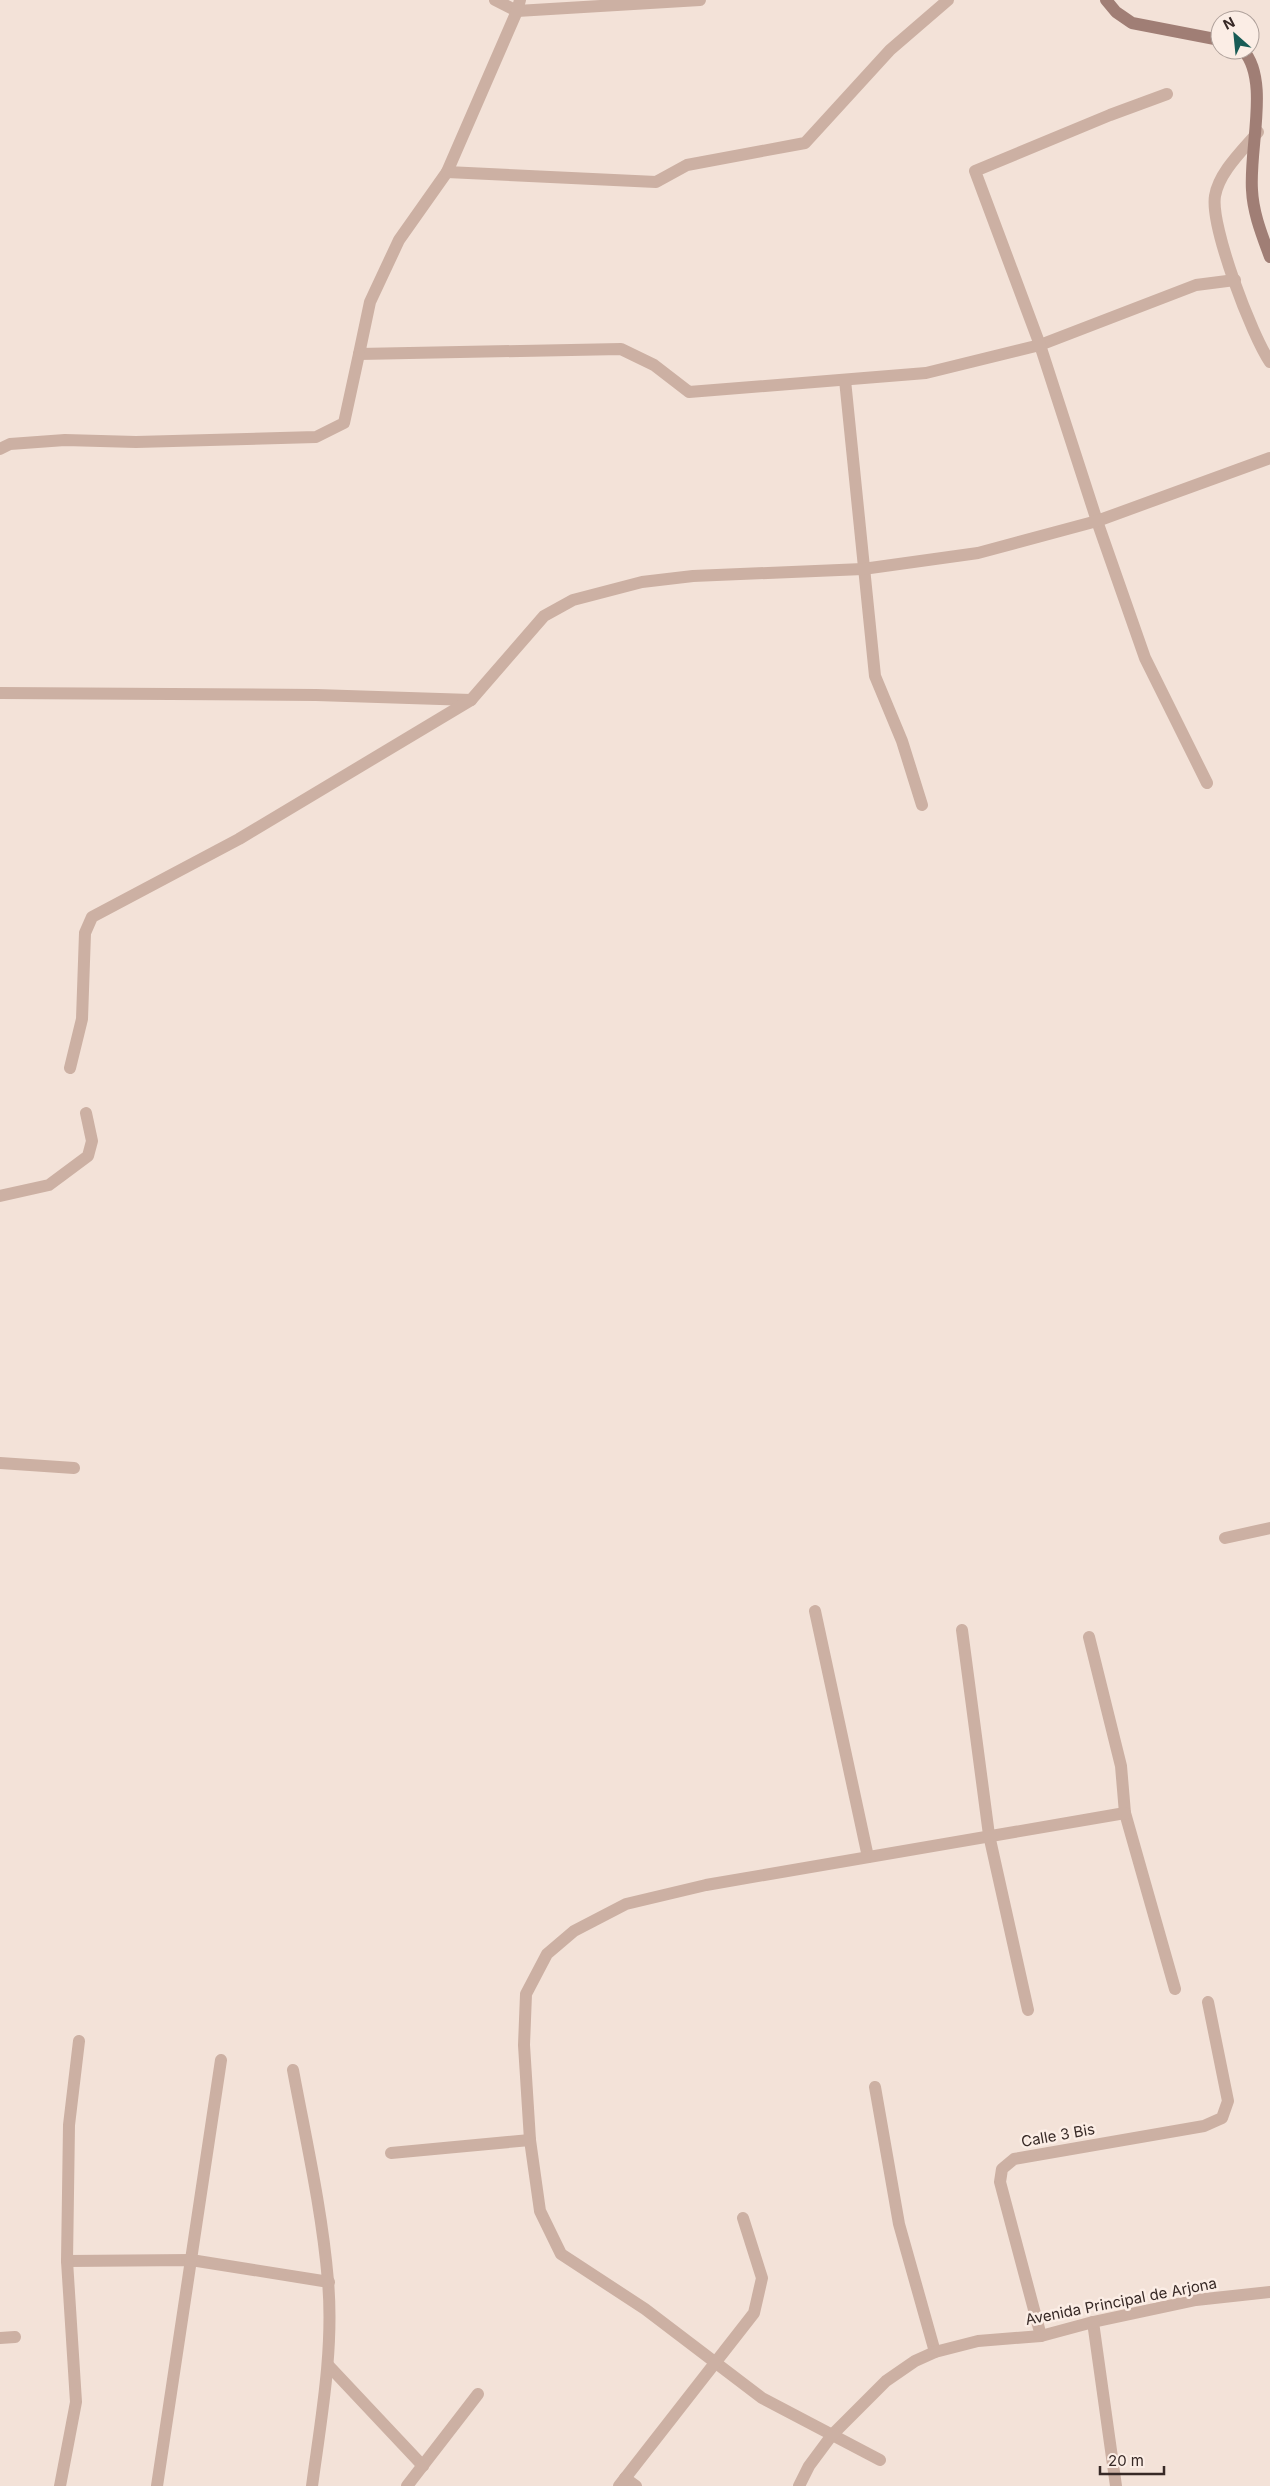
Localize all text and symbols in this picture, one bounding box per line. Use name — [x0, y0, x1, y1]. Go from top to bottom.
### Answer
north arrow — [1210, 10, 1260, 60]
text: N — [1220, 13, 1237, 33]
street label: Calle 3 Bis — [1020, 2119, 1096, 2151]
street label: Avenida Principal de Arjona — [1024, 2273, 1218, 2329]
scale bar — [1100, 2444, 1164, 2476]
text: 20 m — [1108, 2451, 1144, 2470]

